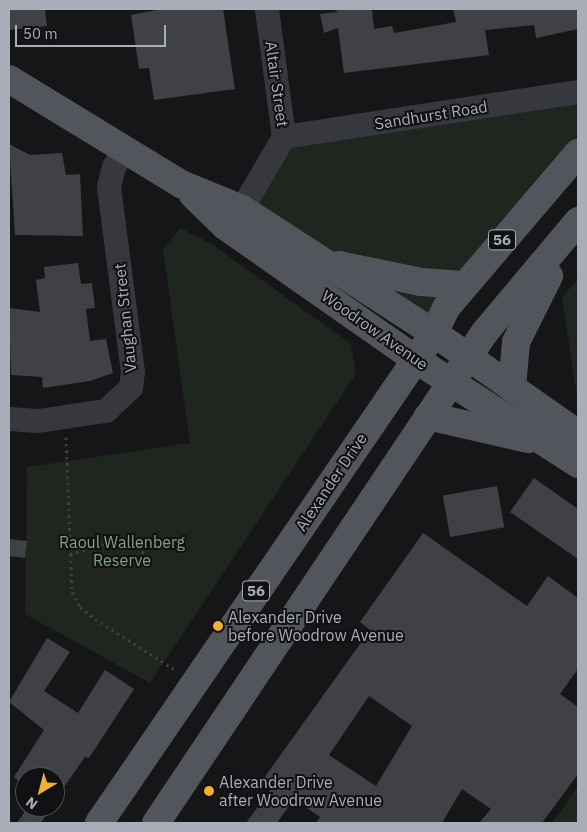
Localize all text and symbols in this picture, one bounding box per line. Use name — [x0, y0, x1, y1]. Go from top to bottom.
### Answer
scale bar — [18, 15, 169, 47]
text: 50 m — [23, 24, 58, 43]
street label: Altair Street — [261, 40, 293, 128]
street label: Sandhurst Road — [373, 97, 489, 133]
road number: 56 — [487, 228, 517, 252]
street label: Vaughan Street — [110, 262, 140, 374]
street label: Woodrow Avenue — [318, 286, 432, 374]
street label: Alexander Drive — [291, 429, 371, 535]
park label: Raoul Wallenberg Reserve — [59, 532, 185, 570]
road number: 56 — [241, 578, 271, 604]
place label: Alexander Drive before Woodrow Avenue — [228, 607, 404, 645]
marker: Alexander Drive before Woodrow Avenue — [212, 620, 224, 632]
north arrow — [15, 767, 65, 817]
place label: Alexander Drive after Woodrow Avenue — [219, 772, 382, 810]
marker: Alexander Drive after Woodrow Avenue — [203, 785, 215, 797]
text: N — [22, 793, 41, 813]

